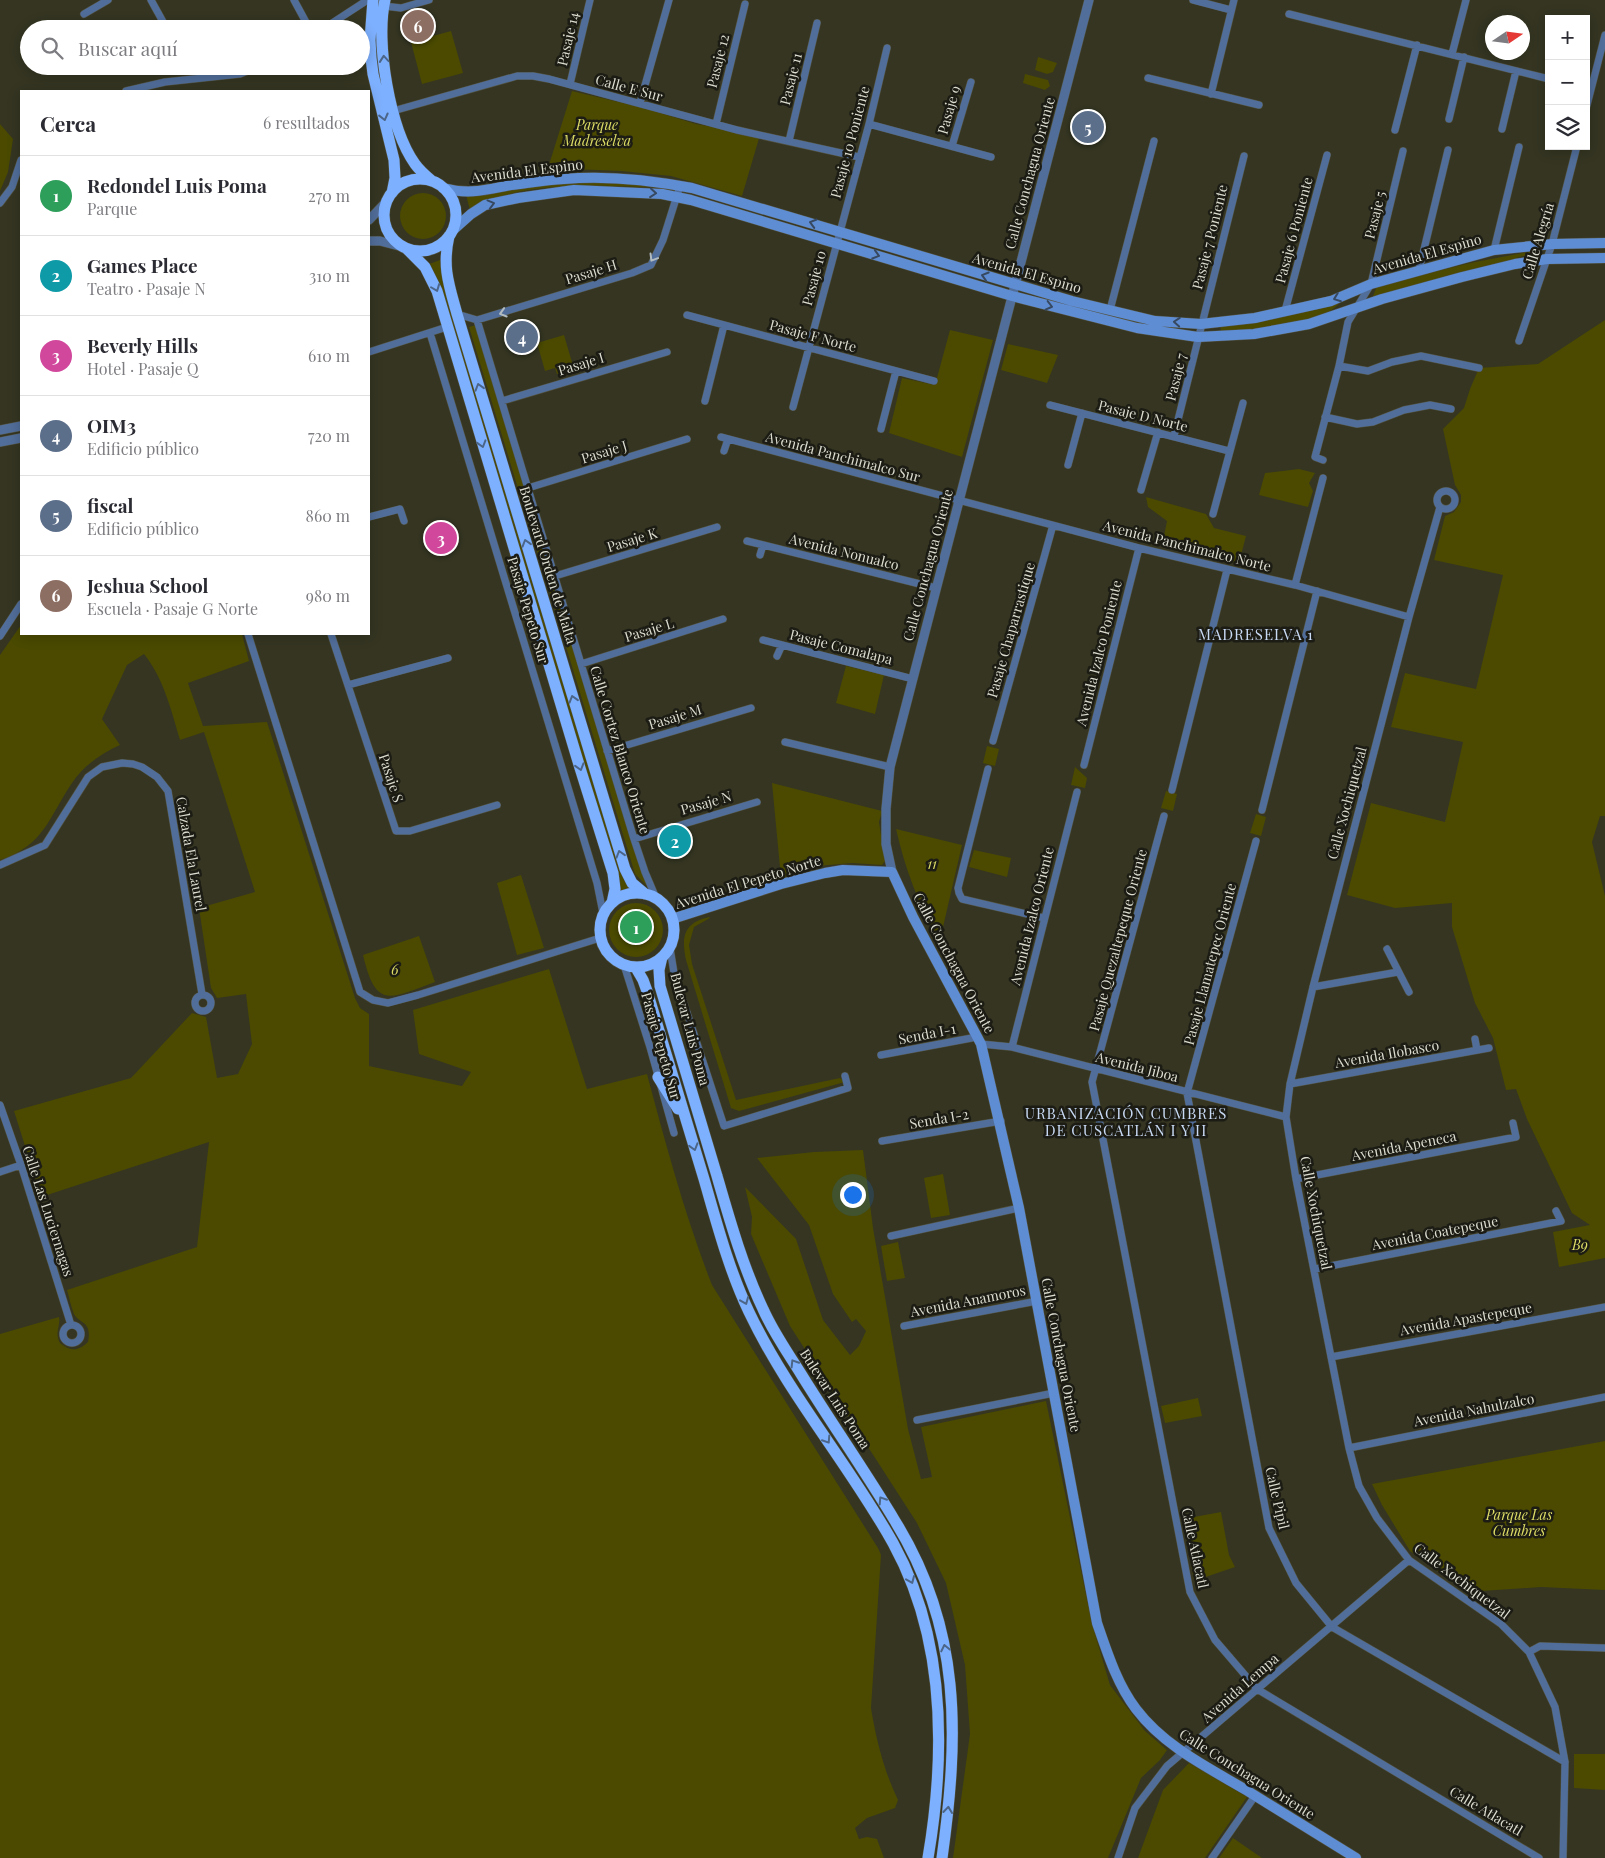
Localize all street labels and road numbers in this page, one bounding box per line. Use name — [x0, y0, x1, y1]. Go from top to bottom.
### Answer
street label: Pasaje 14 — [552, 10, 583, 68]
street label: Pasaje 12 — [702, 32, 733, 90]
street label: Pasaje 11 — [775, 51, 806, 107]
street label: Calle E Sur — [593, 69, 666, 106]
street label: Pasaje 9 — [933, 83, 965, 136]
street label: Pasaje 10 Poniente — [825, 84, 874, 200]
street label: Calle Conchagua Oriente — [1000, 95, 1059, 251]
street label: Avenida El Espino — [469, 154, 584, 187]
street label: Pasaje 6 Poniente — [1270, 175, 1317, 285]
street label: Pasaje 7 Poniente — [1187, 183, 1232, 291]
street label: Pasaje 5 — [1359, 189, 1390, 241]
street label: Calle Alegría — [1517, 200, 1558, 281]
street label: Avenida El Espino — [1369, 229, 1484, 278]
street label: Pasaje 10 — [797, 248, 830, 307]
street label: Avenida El Espino — [969, 248, 1084, 297]
street label: Pasaje H — [563, 255, 619, 288]
street label: Pasaje F Norte — [768, 315, 859, 356]
street label: Pasaje I — [555, 347, 607, 380]
street label: Pasaje 7 — [1160, 351, 1191, 403]
street label: Pasaje D Norte — [1096, 395, 1190, 436]
street label: Avenida Panchimalco Sur — [763, 426, 923, 486]
street label: Pasaje J — [579, 435, 630, 468]
street label: Boulevard Orden de Malta — [515, 484, 582, 646]
street label: Calle Conchagua Oriente — [898, 487, 957, 643]
street label: Avenida Panchimalco Norte — [1100, 515, 1273, 576]
street label: Pasaje K — [604, 523, 660, 556]
street label: Avenida Nonualco — [786, 528, 901, 574]
street label: Pasaje Pepeto Sur — [503, 554, 554, 666]
street label: Pasaje Chaparrastique — [982, 560, 1039, 700]
street label: Avenida Izalco Poniente — [1071, 578, 1126, 729]
street label: Pasaje L — [622, 613, 676, 646]
street label: Pasaje Comalapa — [788, 625, 895, 668]
street label: Calle Cortez Blanco Oriente — [586, 663, 655, 836]
street label: Pasaje M — [646, 699, 704, 734]
street label: Calle Xochiquetzal — [1322, 744, 1371, 861]
street label: Pasaje S — [375, 751, 408, 805]
street label: Pasaje N — [678, 786, 734, 819]
street label: Calzada Ela Laurel — [172, 795, 211, 913]
street label: Avenida Izalco Oriente — [1005, 845, 1058, 988]
street label: Pasaje Quezaltepeque Oriente — [1084, 847, 1151, 1033]
street label: Avenida El Pepeto Norte — [672, 850, 823, 913]
street label: Pasaje Llamatepec Oriente — [1179, 881, 1240, 1047]
street label: Calle Conchagua Oriente — [909, 889, 1000, 1036]
street label: Bulevar Luis Poma — [666, 970, 715, 1087]
street label: Pasaje Pepeto Sur — [637, 990, 686, 1103]
street label: Senda I-1 — [897, 1019, 957, 1048]
street label: Avenida Ilobasco — [1332, 1035, 1441, 1072]
street label: Avenida Jiboa — [1093, 1047, 1180, 1086]
street label: Senda I-2 — [908, 1104, 970, 1133]
street label: Avenida Apeneca — [1349, 1126, 1458, 1165]
street label: Calle Las Luciernagas — [18, 1143, 79, 1279]
street label: Calle Xochiquetzal — [1296, 1154, 1337, 1272]
street label: Avenida Coatepeque — [1369, 1211, 1500, 1254]
street label: Calle Conchagua Oriente — [1037, 1276, 1086, 1434]
street label: Avenida Anamoros — [908, 1280, 1027, 1321]
street label: Avenida Apastepeque — [1398, 1298, 1533, 1340]
street label: Bulevar Luis Poma — [796, 1345, 875, 1453]
street label: Avenida Nahulzalco — [1411, 1388, 1536, 1431]
street label: Calle Pipil — [1261, 1465, 1294, 1531]
street label: Calle Atlacatl — [1178, 1506, 1213, 1590]
street label: Calle Xochiquetzal — [1410, 1538, 1514, 1623]
street label: Avenida Lempa — [1196, 1649, 1282, 1727]
street label: Calle Conchagua Oriente — [1176, 1724, 1319, 1823]
street label: Calle Atlacatl — [1446, 1781, 1526, 1840]

